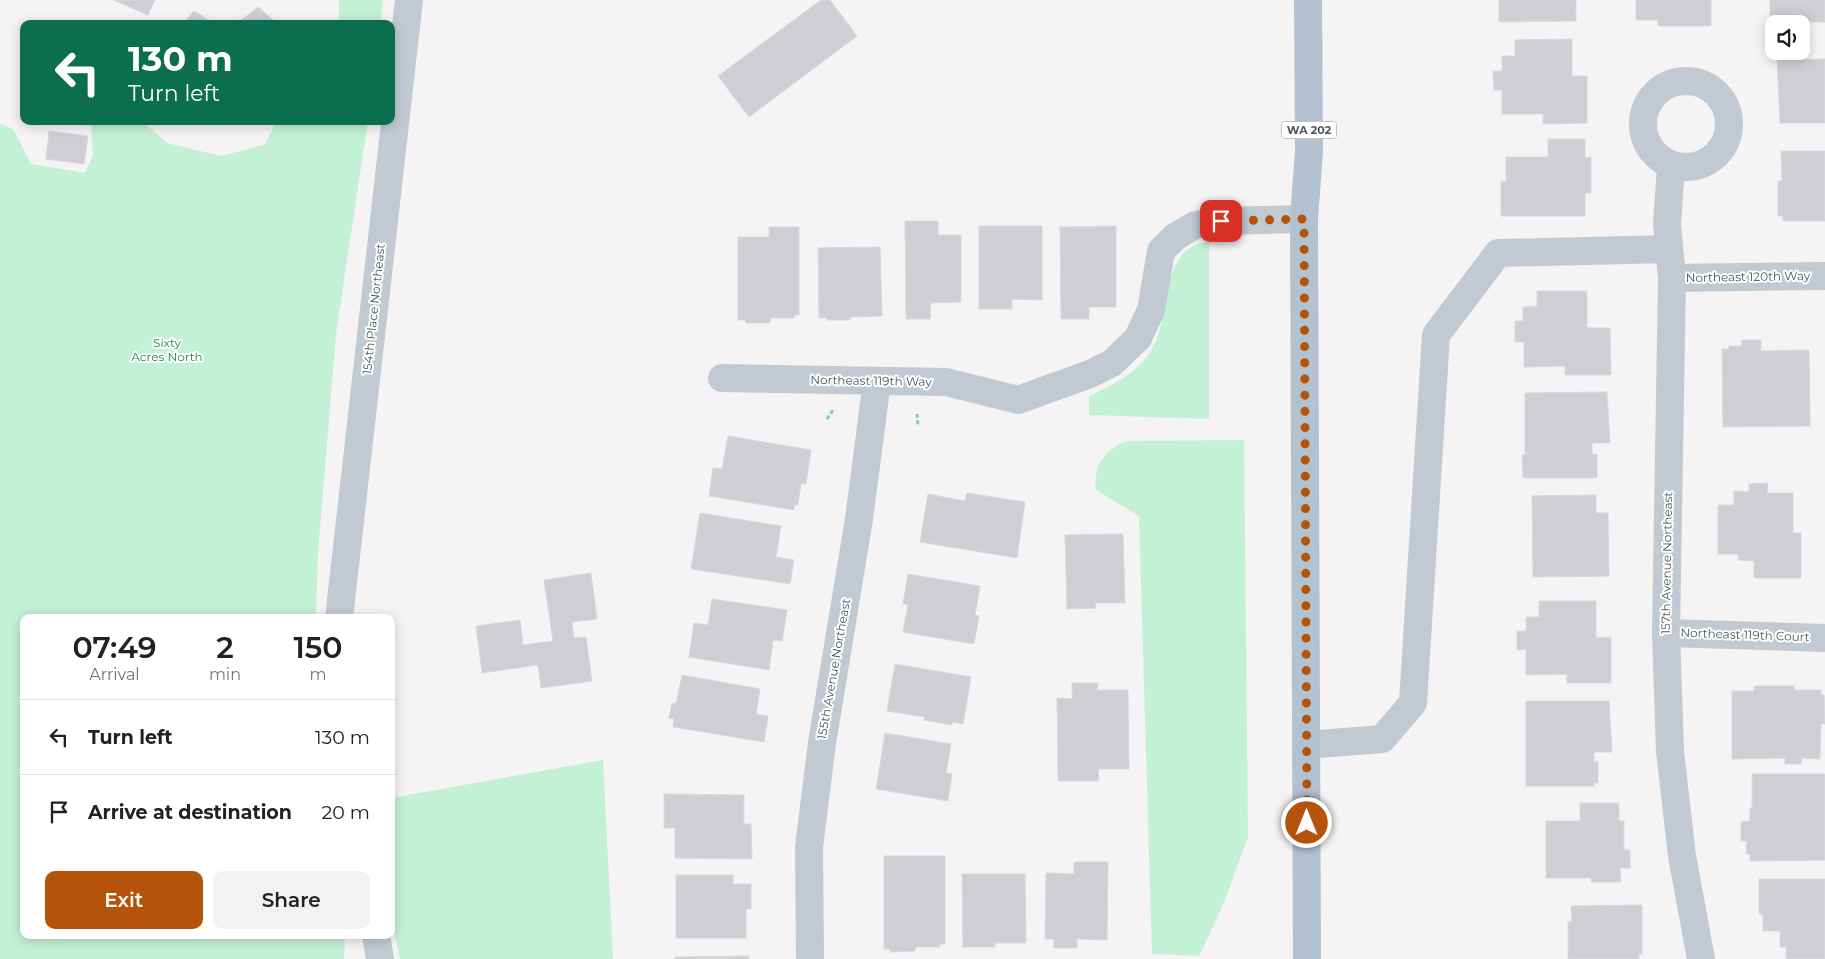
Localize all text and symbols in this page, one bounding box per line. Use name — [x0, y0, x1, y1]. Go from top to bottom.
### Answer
map controls — [1765, 15, 1810, 60]
button: sound — [1765, 15, 1810, 60]
text: 130 m — [128, 37, 233, 80]
icon: left — [45, 40, 110, 105]
text: Turn left — [128, 80, 220, 107]
road number: WA 202 — [1282, 122, 1336, 138]
pin — [1200, 200, 1242, 242]
icon: arrive — [1207, 207, 1235, 235]
street label: 154th Place Northeast — [359, 243, 388, 375]
street label: Northeast 120th Way — [1686, 268, 1811, 285]
park label: Sixty Acres North — [131, 335, 203, 364]
street label: Northeast 119th Way — [810, 372, 932, 389]
street label: 157th Avenue Northeast — [1658, 491, 1675, 634]
street label: 155th Avenue Northeast — [814, 597, 853, 740]
street label: Northeast 119th Court — [1680, 625, 1810, 644]
text: 07:49 — [72, 629, 156, 666]
text: 2 — [216, 629, 234, 666]
text: 150 — [293, 629, 343, 666]
text: Arrival — [89, 665, 140, 684]
text: min — [209, 665, 241, 684]
text: m — [309, 665, 326, 684]
icon: left — [45, 723, 73, 751]
text: Turn left — [88, 726, 173, 749]
text: 130 m — [315, 726, 370, 749]
position arrow — [1280, 796, 1332, 848]
icon: arrive — [45, 798, 73, 826]
text: Arrive at destination — [88, 801, 292, 824]
text: 20 m — [322, 801, 370, 824]
button: Exit — [45, 871, 203, 929]
button: Share — [213, 871, 370, 929]

